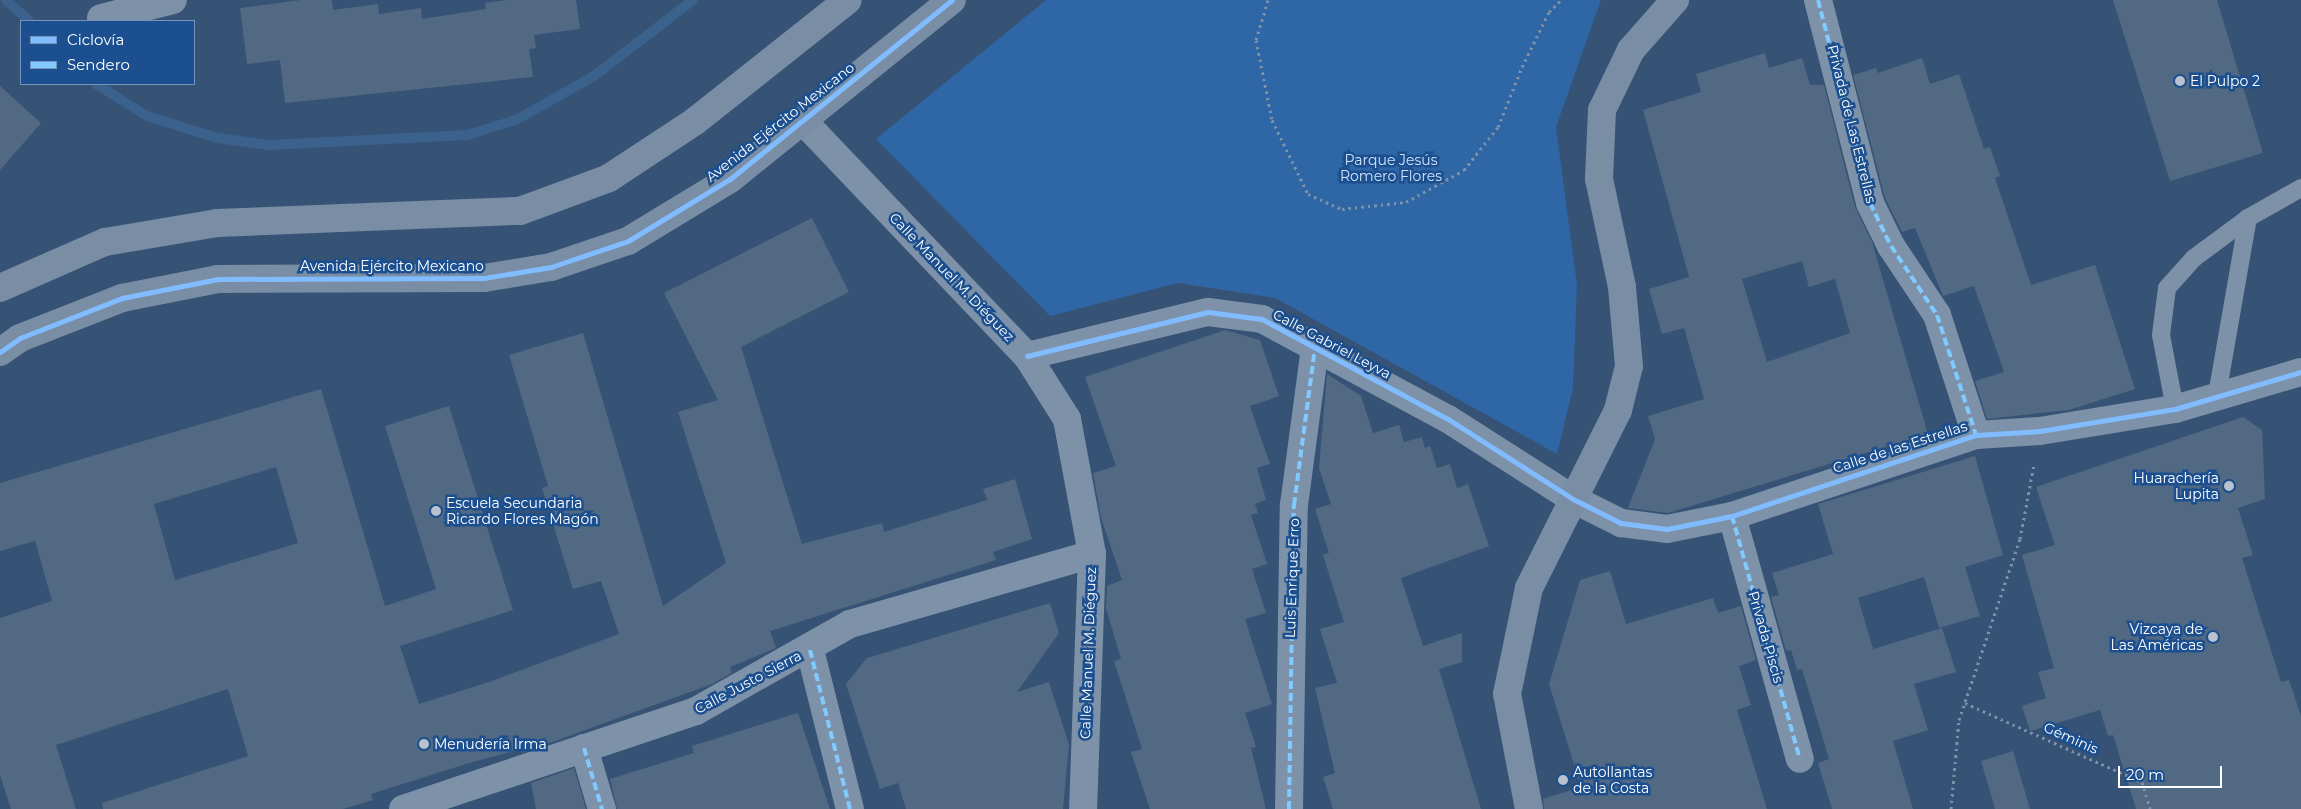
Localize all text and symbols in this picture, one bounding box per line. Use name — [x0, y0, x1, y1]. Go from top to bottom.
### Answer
legend — [20, 20, 195, 85]
text: Ciclovía — [67, 30, 124, 49]
street label: Privada de Las Estrellas — [1824, 43, 1880, 205]
text: Sendero — [67, 55, 130, 74]
street label: Avenida Ejército Mexicano — [702, 59, 858, 185]
place label: El Pulpo 2 — [2190, 73, 2260, 89]
marker: El Pulpo 2 — [2174, 75, 2186, 87]
park label: Parque Jesús Romero Flores — [1340, 152, 1442, 184]
street label: Calle Manuel M. Diéguez — [886, 209, 1018, 345]
street label: Avenida Ejército Mexicano — [300, 258, 484, 274]
street label: Calle Gabriel Leyva — [1270, 306, 1394, 382]
street label: Calle de las Estrellas — [1831, 417, 1969, 477]
place label: Huarachería Lupita — [2133, 470, 2219, 502]
marker: Huarachería Lupita — [2223, 480, 2235, 492]
place label: Escuela Secundaria Ricardo Flores Magón — [446, 495, 599, 528]
marker: Escuela Secundaria Ricardo Flores Magón — [430, 505, 442, 517]
street label: Luis Enrique Erro — [1282, 518, 1302, 638]
street label: Calle Manuel M. Diéguez — [1077, 567, 1099, 739]
street label: Privada Piscis — [1745, 589, 1787, 685]
place label: Vizcaya de Las Américas — [2110, 621, 2203, 654]
marker: Vizcaya de Las Américas — [2207, 631, 2219, 643]
street label: Calle Justo Sierra — [692, 647, 804, 717]
street label: Géminis — [2041, 719, 2101, 757]
place label: Menudería Irma — [434, 736, 547, 752]
marker: Menudería Irma — [418, 738, 430, 750]
scale bar — [2121, 756, 2225, 788]
place label: Autollantas de la Costa — [1573, 764, 1652, 796]
text: 20 m — [2126, 765, 2164, 784]
marker: Autollantas de la Costa — [1557, 774, 1569, 786]

